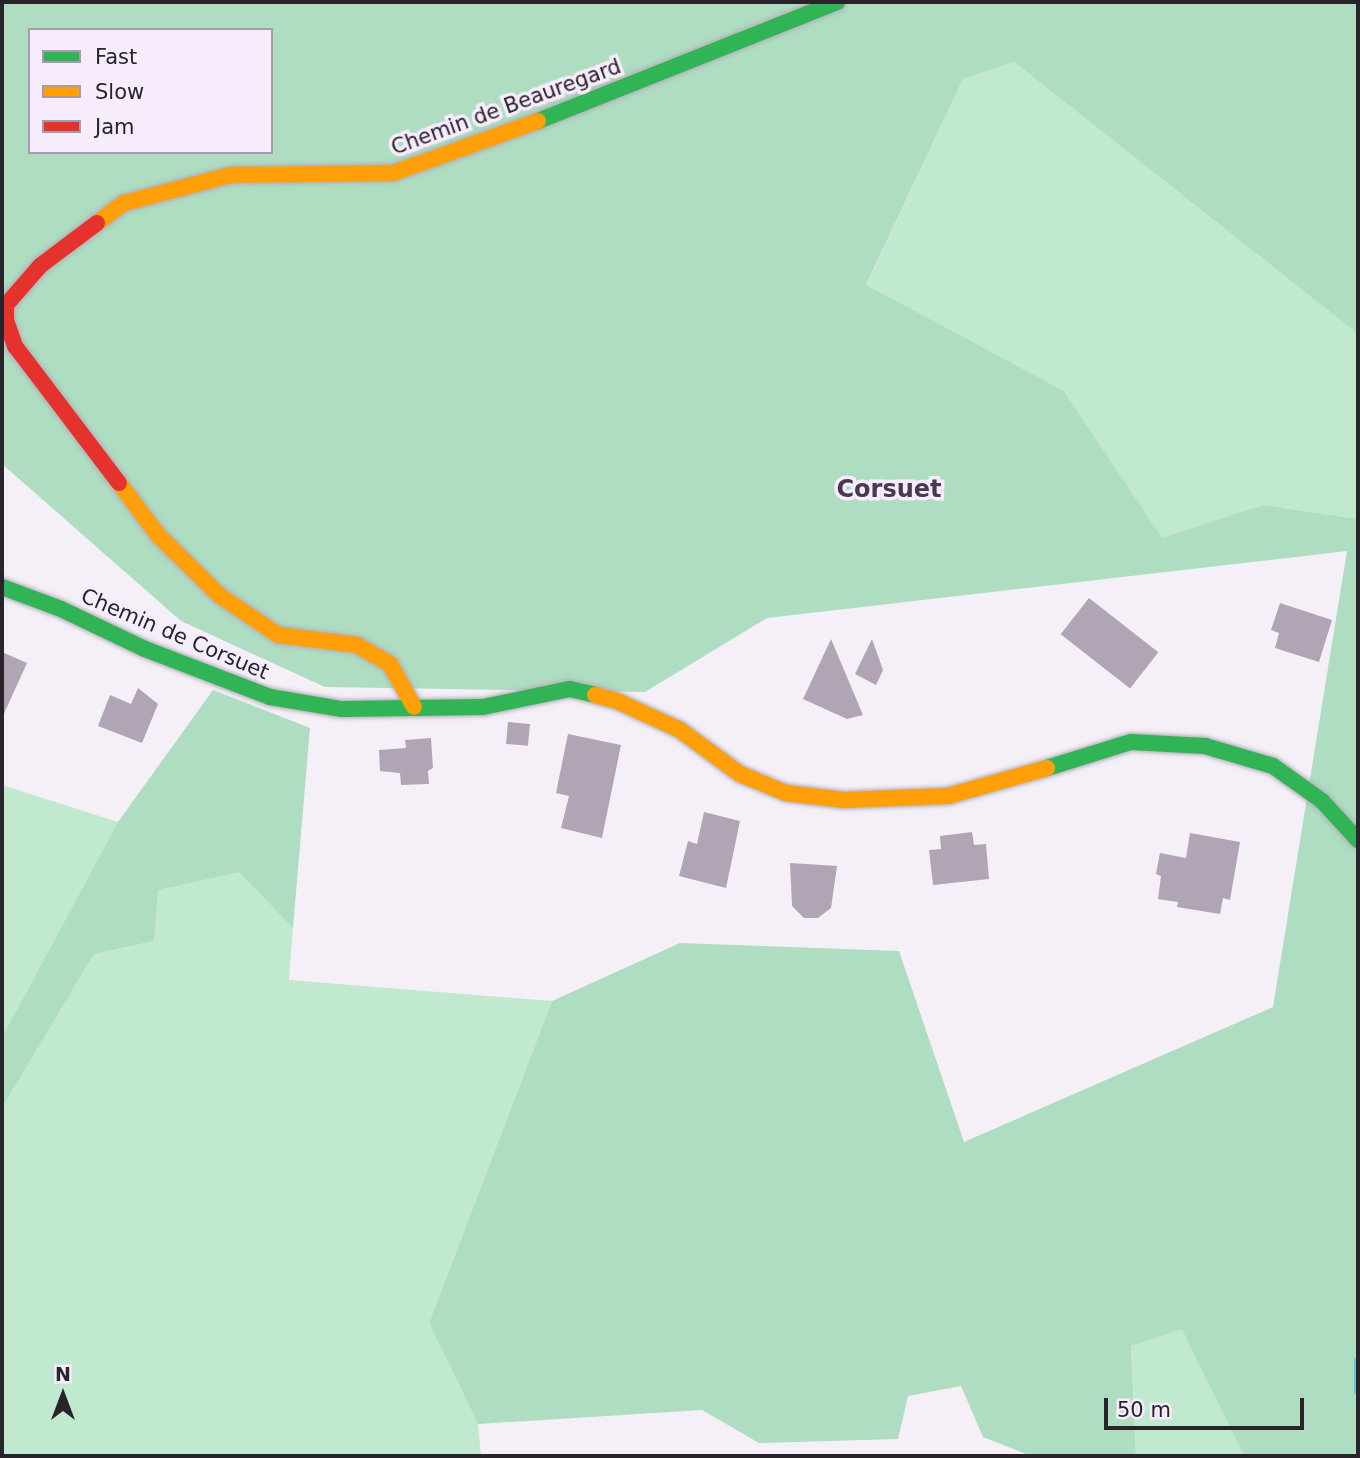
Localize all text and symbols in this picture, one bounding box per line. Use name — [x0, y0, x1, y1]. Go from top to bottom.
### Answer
legend — [28, 28, 273, 154]
text: Fast — [95, 45, 137, 69]
street label: Chemin de Beauregard — [388, 54, 624, 160]
text: Slow — [95, 80, 144, 104]
text: Jam — [95, 115, 135, 139]
district label: Corsuet — [836, 476, 942, 504]
street label: Chemin de Corsuet — [77, 583, 273, 685]
north arrow — [28, 1360, 98, 1430]
text: N — [55, 1363, 71, 1385]
scale bar — [1108, 1384, 1308, 1428]
text: 50 m — [1117, 1398, 1171, 1422]

